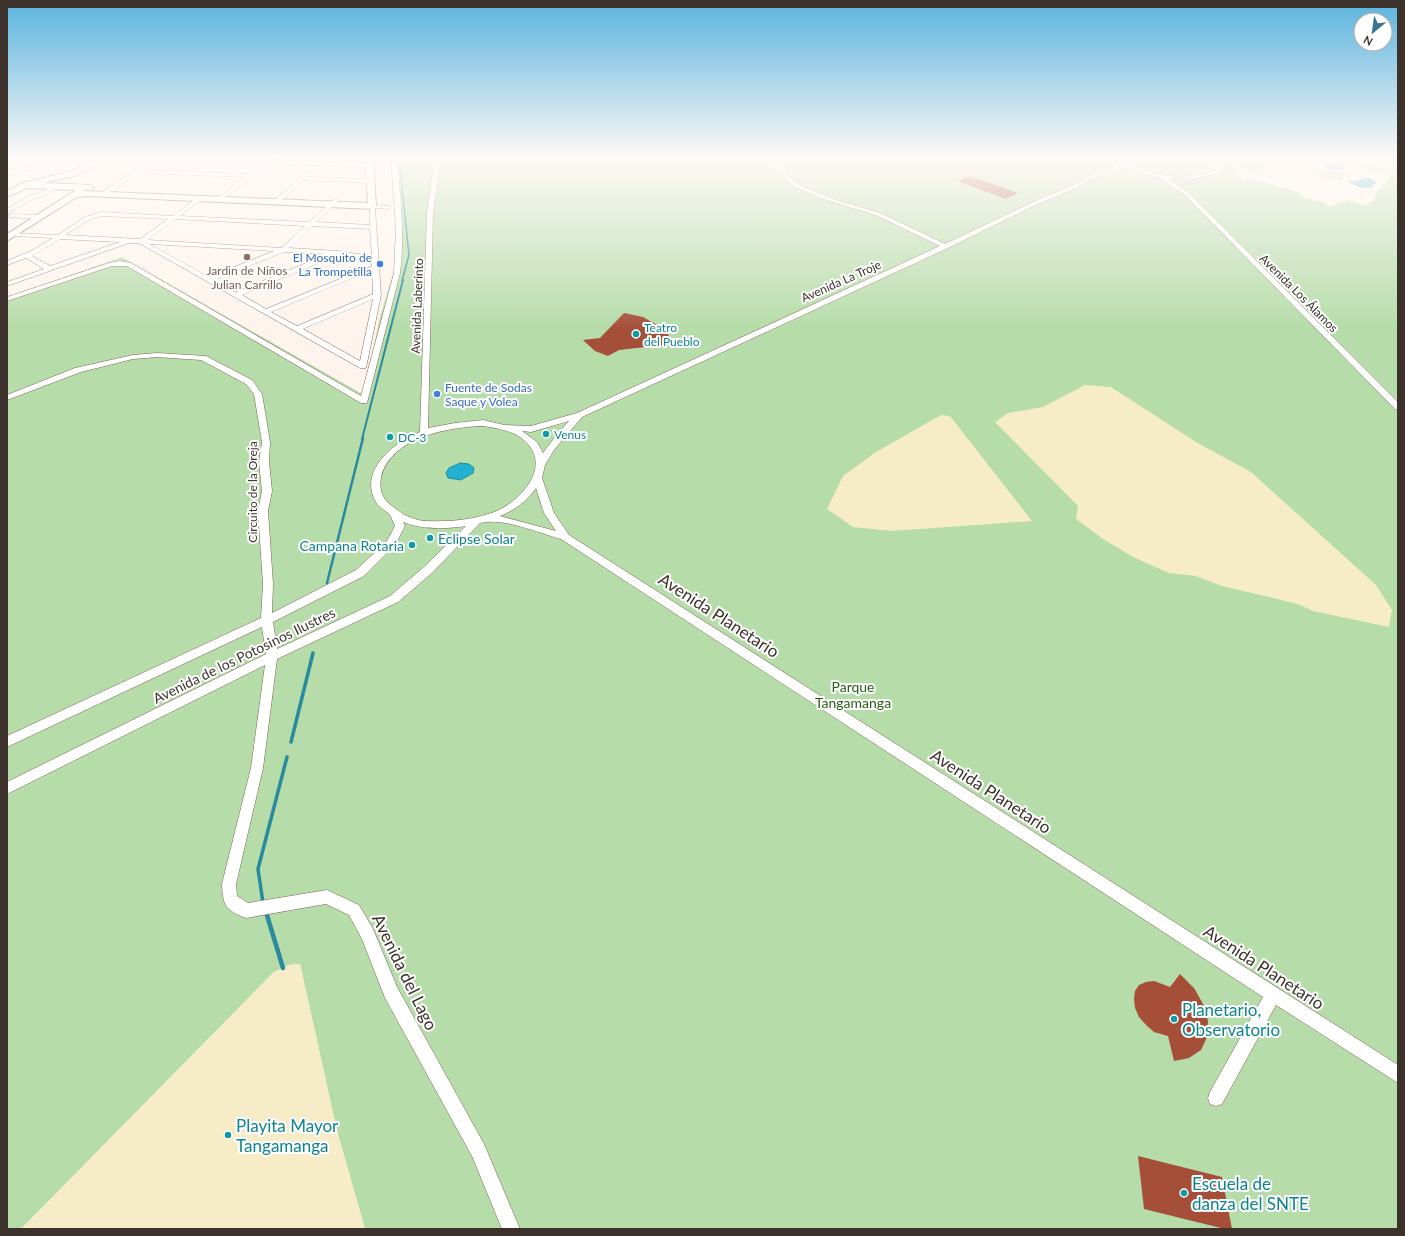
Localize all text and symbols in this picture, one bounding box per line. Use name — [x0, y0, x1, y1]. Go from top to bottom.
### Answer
north arrow — [1353, 12, 1393, 52]
text: N — [1361, 33, 1375, 49]
place label: El Mosquito de La Trompetilla — [293, 250, 372, 279]
street label: Avenida Los Álamos — [1257, 251, 1341, 335]
marker: Jardin de Niños Julian Carrillo — [242, 252, 252, 262]
street label: Avenida La Troje — [799, 257, 883, 305]
street label: Avenida Laberinto — [408, 258, 426, 354]
marker: El Mosquito de La Trompetilla — [375, 259, 385, 269]
place label: Jardin de Niños Julian Carrillo — [206, 263, 288, 292]
place label: Teatro del Pueblo — [644, 320, 700, 349]
marker: Teatro del Pueblo — [631, 329, 641, 339]
place label: Fuente de Sodas Saque y Volea — [445, 380, 532, 409]
marker: Fuente de Sodas Saque y Volea — [432, 389, 442, 399]
place label: Venus — [554, 427, 586, 442]
marker: Venus — [541, 429, 551, 439]
place label: DC-3 — [398, 430, 427, 445]
marker: DC-3 — [385, 432, 395, 442]
street label: Circuito de la Oreja — [245, 441, 260, 543]
place label: Eclipse Solar — [438, 530, 515, 547]
marker: Eclipse Solar — [425, 533, 435, 543]
place label: Campana Rotaria — [299, 537, 404, 554]
marker: Campana Rotaria — [407, 540, 417, 550]
street label: Avenida Planetario — [655, 568, 783, 662]
street label: Avenida de los Potosinos Ilustres — [150, 603, 338, 707]
park label: Parque Tangamanga — [815, 678, 891, 711]
street label: Avenida Planetario — [927, 744, 1055, 838]
street label: Avenida del Lago — [368, 910, 442, 1034]
street label: Avenida Planetario — [1200, 920, 1328, 1014]
place label: Planetario, Observatorio — [1182, 999, 1280, 1040]
marker: Planetario, Observatorio — [1169, 1014, 1179, 1024]
place label: Playita Mayor Tangamanga — [236, 1115, 339, 1156]
marker: Playita Mayor Tangamanga — [223, 1130, 233, 1140]
place label: Escuela de danza del SNTE — [1192, 1173, 1309, 1214]
marker: Escuela de danza del SNTE — [1179, 1188, 1189, 1198]

